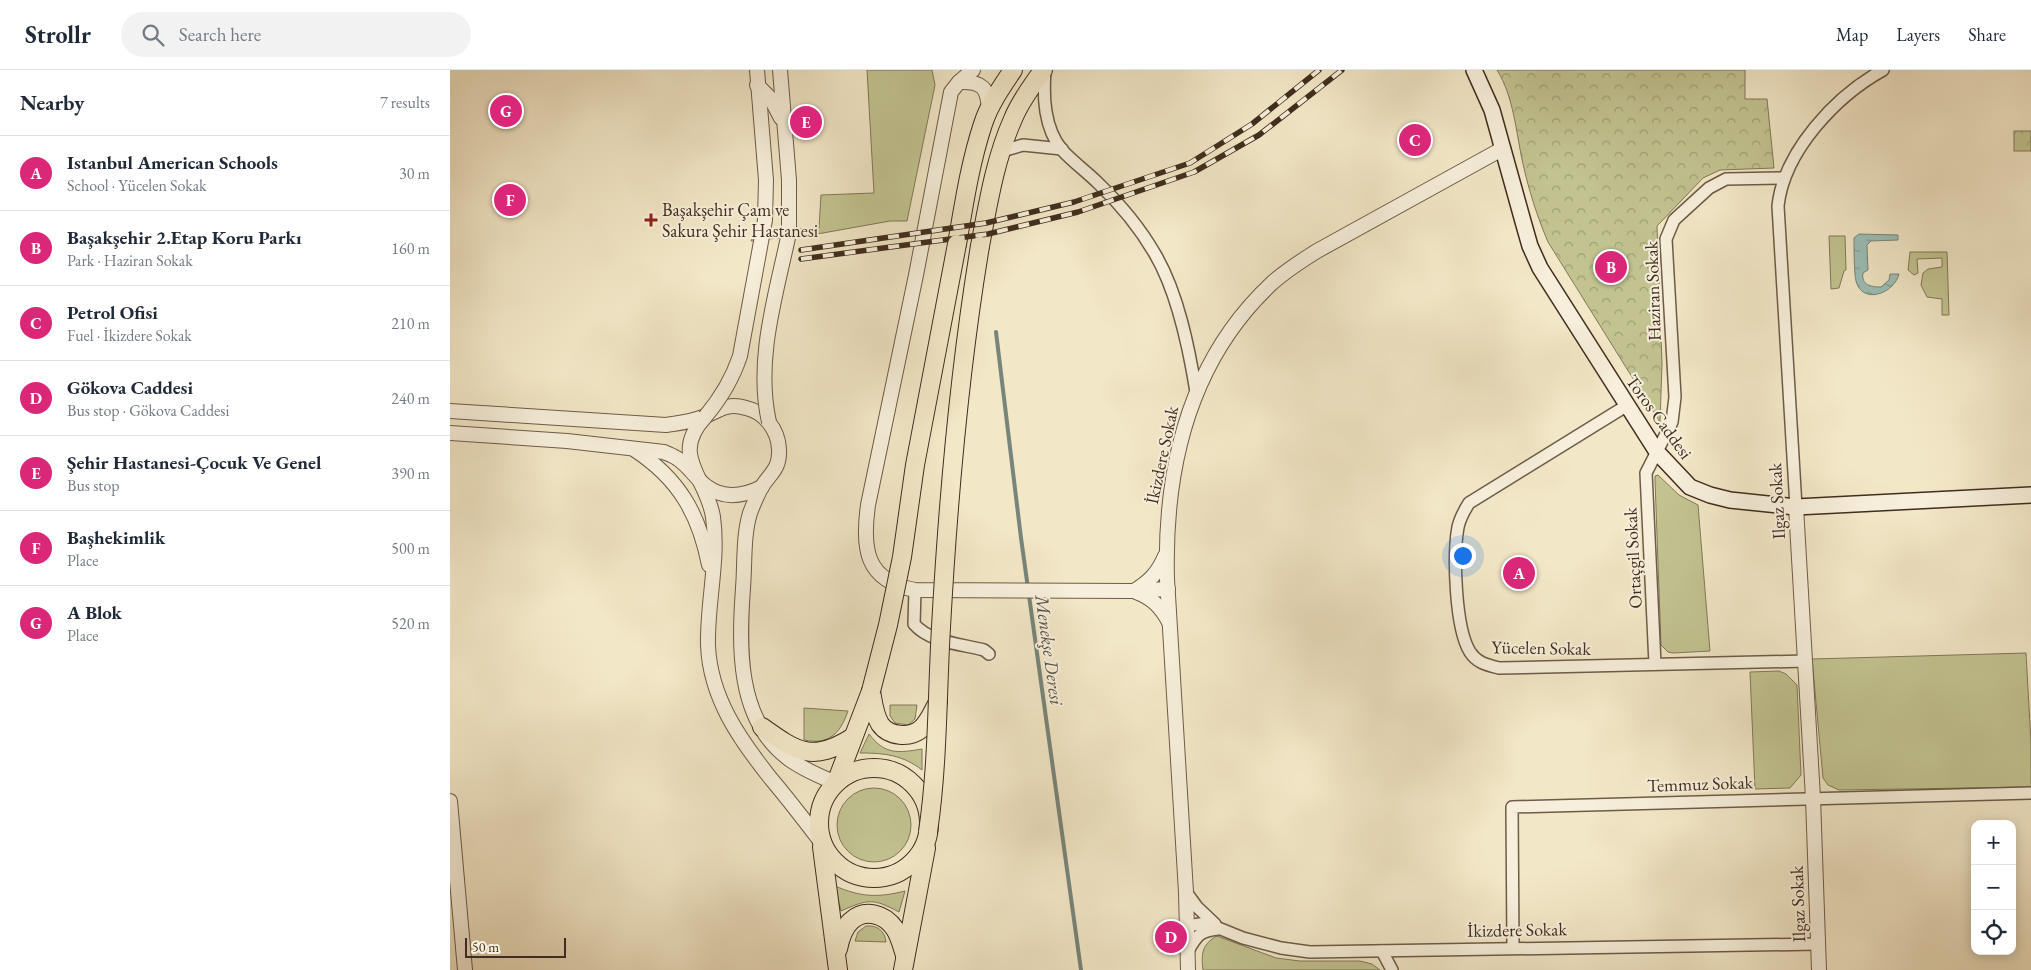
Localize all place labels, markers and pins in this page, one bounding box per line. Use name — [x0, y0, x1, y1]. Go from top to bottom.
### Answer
pin: G — [490, 92, 522, 130]
pin: E — [790, 103, 822, 141]
pin: C — [1399, 121, 1431, 159]
pin: F — [494, 181, 526, 219]
place label: Başakşehir Çam ve Sakura Şehir Hastanesi — [662, 198, 819, 242]
marker: Başakşehir Çam ve Sakura Şehir Hastanesi — [644, 213, 658, 227]
pin: B — [1595, 248, 1627, 286]
pin: A — [1503, 554, 1535, 592]
pin: D — [1155, 918, 1187, 956]

